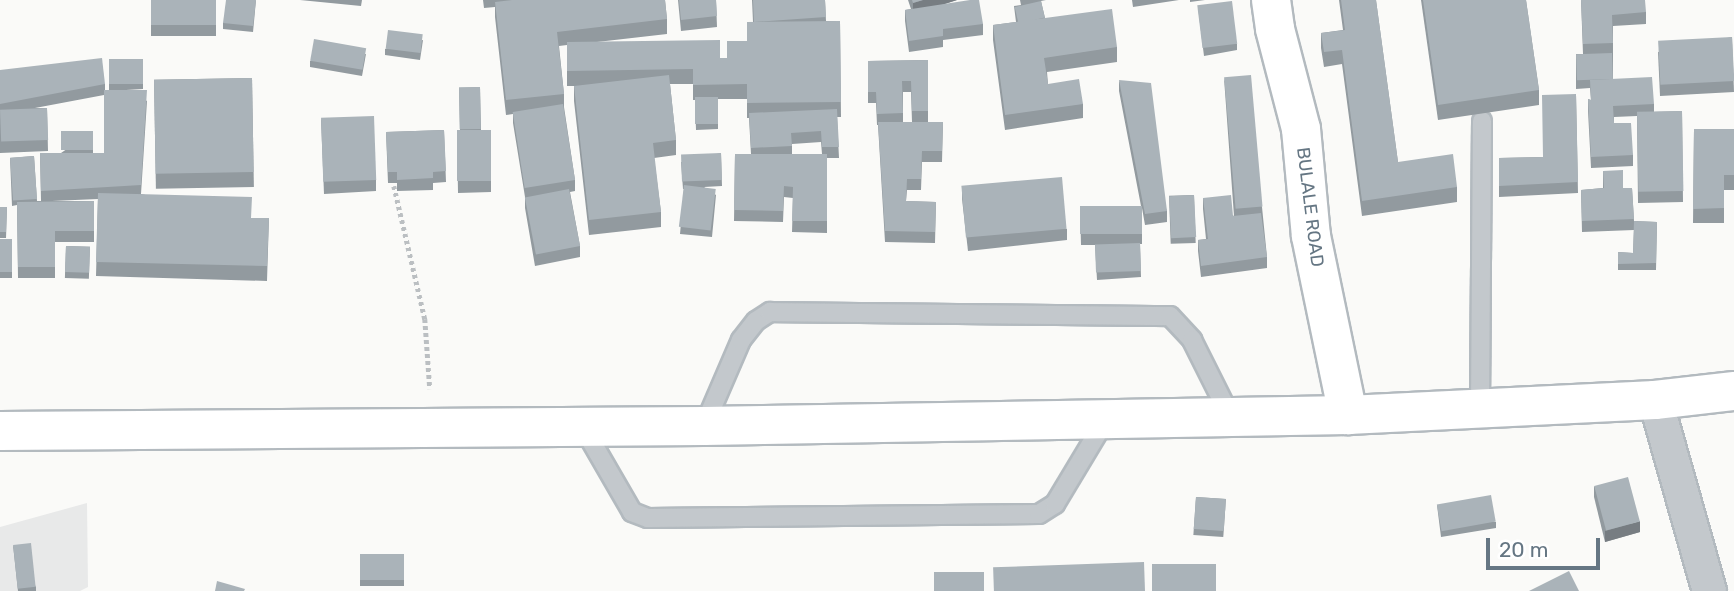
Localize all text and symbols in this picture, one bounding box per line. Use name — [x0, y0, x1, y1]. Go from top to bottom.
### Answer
street label: BULALE ROAD — [1292, 146, 1328, 268]
scale bar — [1489, 524, 1603, 568]
text: 20 m — [1499, 537, 1548, 562]

